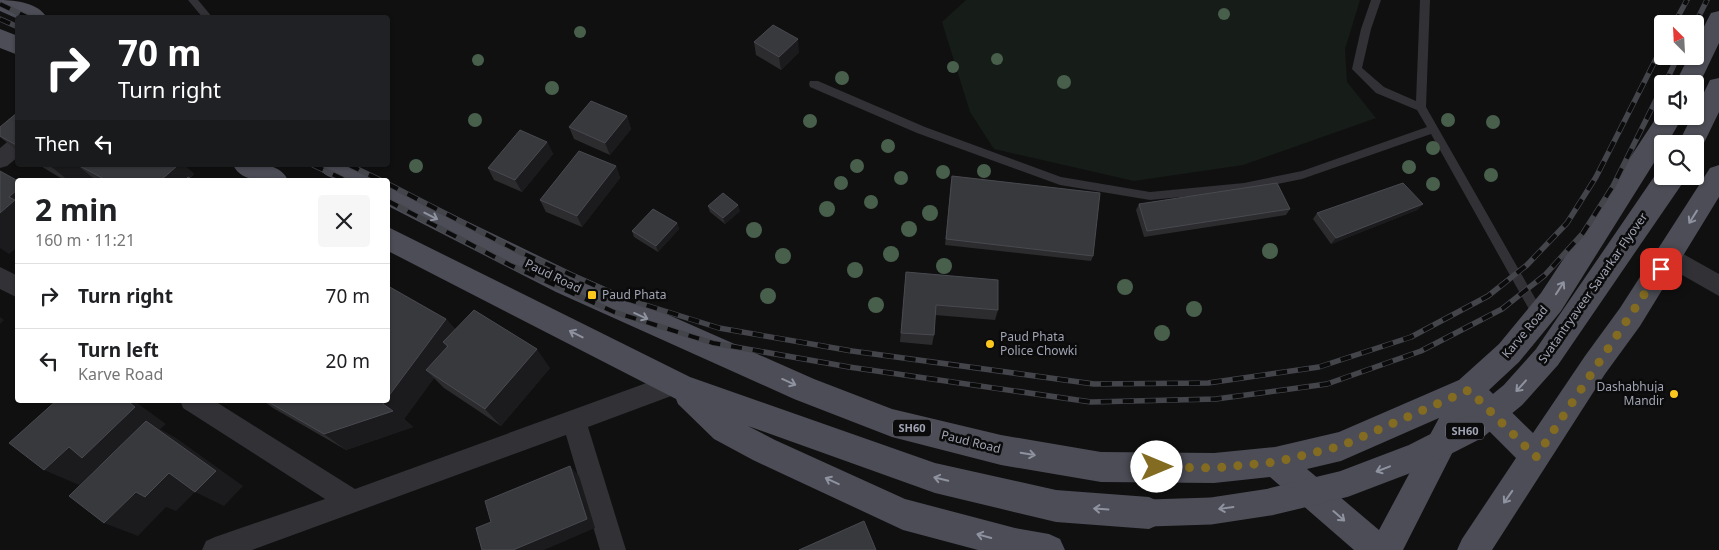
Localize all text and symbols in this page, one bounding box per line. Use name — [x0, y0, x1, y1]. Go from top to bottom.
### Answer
north arrow — [1654, 15, 1704, 65]
map controls — [1654, 15, 1704, 185]
text: 70 m — [118, 29, 201, 76]
icon: right — [35, 35, 100, 100]
text: Turn right — [118, 74, 221, 104]
button: sound — [1654, 75, 1704, 125]
icon: left — [90, 130, 118, 158]
text: Then — [35, 131, 80, 157]
button: search — [1654, 135, 1704, 185]
text: 2 min — [35, 189, 118, 230]
button: close — [318, 195, 370, 247]
street label: Svatantryaveer Savarkar Flyover — [1534, 209, 1651, 366]
one-way arrow — [1688, 209, 1698, 223]
one-way arrow — [423, 212, 438, 221]
text: 160 m · 11:21 — [35, 229, 135, 251]
pin — [1640, 248, 1682, 290]
street label: Paud Road — [522, 255, 584, 297]
icon: arrive — [1647, 255, 1675, 283]
icon: right — [35, 282, 63, 310]
one-way arrow — [1555, 282, 1565, 296]
text: Turn right — [78, 283, 173, 309]
text: 70 m — [326, 283, 370, 309]
place label: Paud Phata — [602, 286, 666, 303]
marker: Paud Phata — [586, 289, 598, 301]
street label: Karve Road — [1498, 302, 1552, 362]
one-way arrow — [633, 312, 648, 322]
place label: Paud Phata Police Chowki — [1000, 328, 1077, 359]
one-way arrow — [569, 329, 584, 339]
text: Turn left — [78, 337, 159, 363]
marker: Paud Phata Police Chowki — [984, 338, 996, 350]
icon: left — [35, 347, 63, 375]
text: 20 m — [326, 348, 370, 374]
text: Karve Road — [78, 363, 163, 385]
one-way arrow — [781, 378, 796, 388]
place label: Dashabhuja Mandir — [1597, 378, 1664, 409]
one-way arrow — [1515, 380, 1526, 393]
marker: Dashabhuja Mandir — [1668, 388, 1680, 400]
road number: SH60 — [893, 419, 931, 436]
road number: SH60 — [1446, 422, 1484, 440]
street label: Paud Road — [940, 426, 1003, 457]
position arrow — [1130, 440, 1182, 492]
one-way arrow — [1019, 450, 1035, 460]
one-way arrow — [1376, 465, 1391, 474]
one-way arrow — [934, 474, 950, 483]
one-way arrow — [825, 476, 840, 486]
one-way arrow — [1503, 490, 1513, 504]
one-way arrow — [1218, 504, 1234, 514]
one-way arrow — [1093, 505, 1109, 514]
one-way arrow — [1332, 511, 1345, 522]
one-way arrow — [977, 531, 993, 540]

